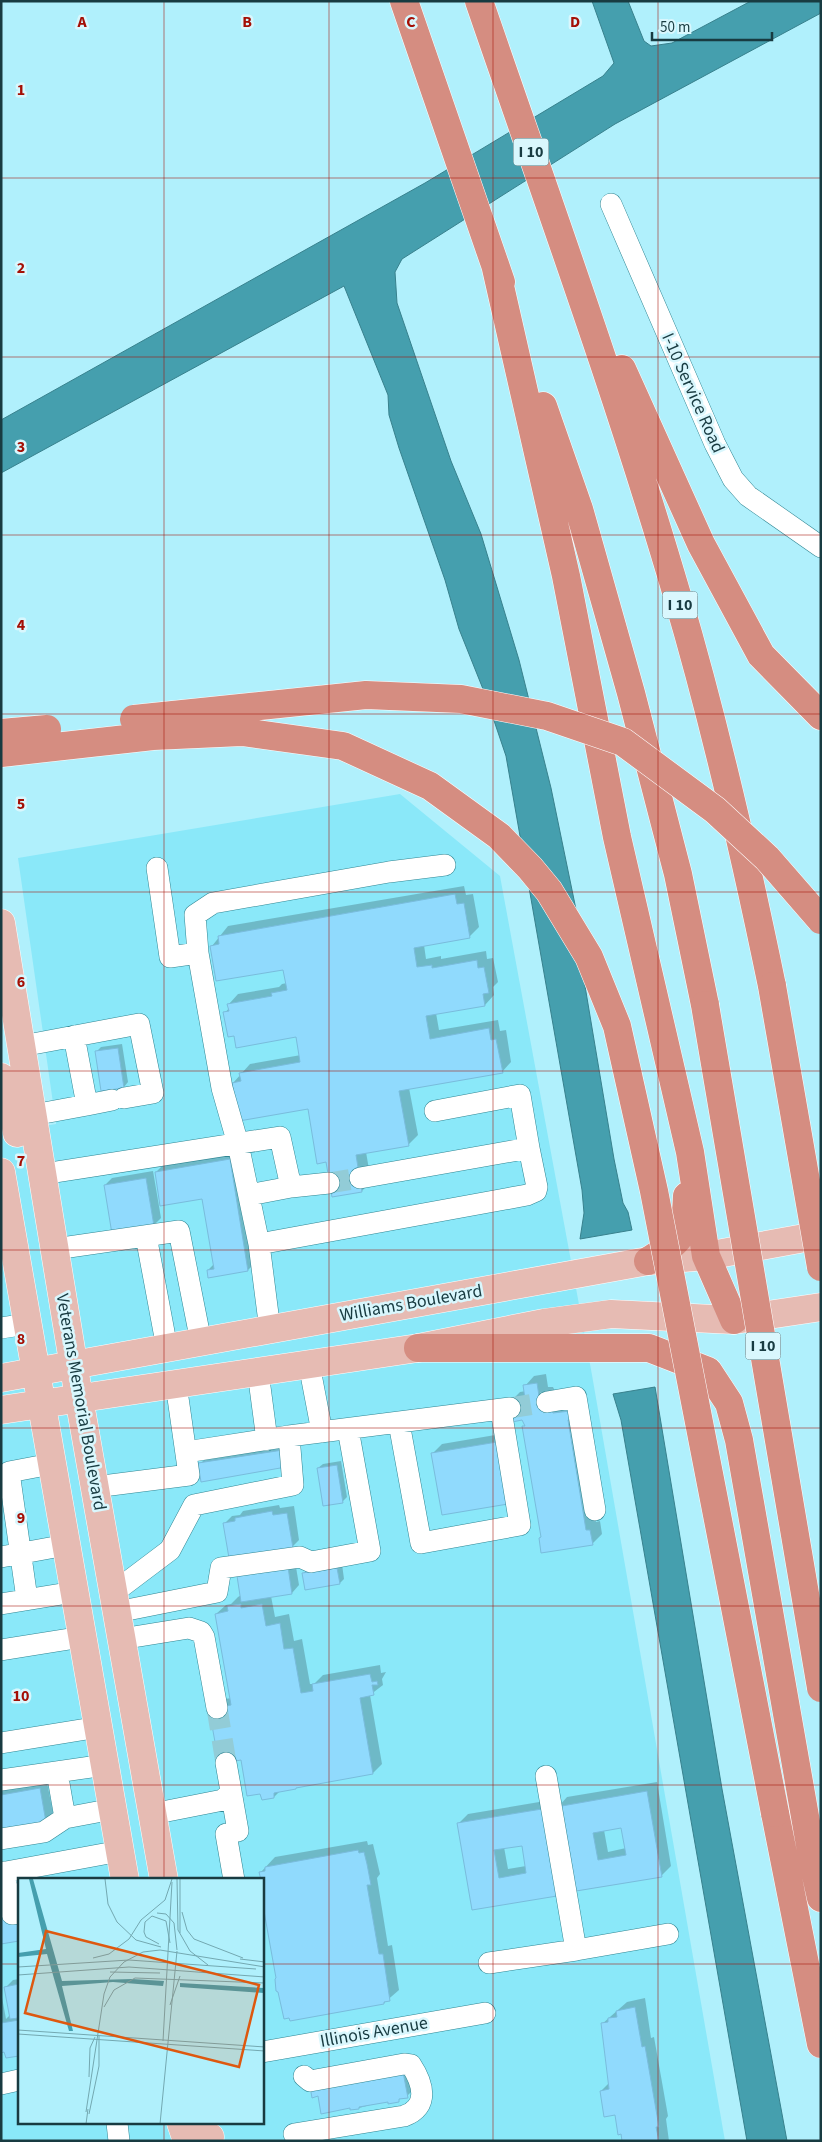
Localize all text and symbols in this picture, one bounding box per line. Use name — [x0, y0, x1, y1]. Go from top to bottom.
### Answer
scale bar — [652, 10, 772, 42]
text: A — [76, 11, 87, 33]
text: B — [242, 11, 252, 33]
text: C — [406, 11, 416, 33]
text: D — [570, 11, 580, 33]
text: 50 m — [660, 17, 690, 38]
text: 1 — [17, 79, 25, 101]
road number: I 10 — [514, 138, 548, 166]
text: 2 — [17, 257, 25, 279]
street label: I-10 Service Road — [655, 329, 731, 457]
text: 3 — [17, 436, 25, 458]
road number: I 10 — [662, 592, 698, 618]
text: 4 — [17, 614, 26, 636]
text: 5 — [17, 793, 25, 815]
text: 6 — [17, 971, 25, 993]
text: 7 — [17, 1150, 25, 1172]
street label: Williams Boulevard — [338, 1278, 484, 1328]
street label: Veterans Memorial Boulevard — [50, 1292, 112, 1512]
text: 8 — [17, 1328, 25, 1350]
road number: I 10 — [746, 1332, 780, 1360]
text: 9 — [17, 1507, 25, 1529]
text: 10 — [13, 1685, 29, 1707]
inset map — [18, 1878, 264, 2124]
street label: Illinois Avenue — [318, 2010, 430, 2054]

